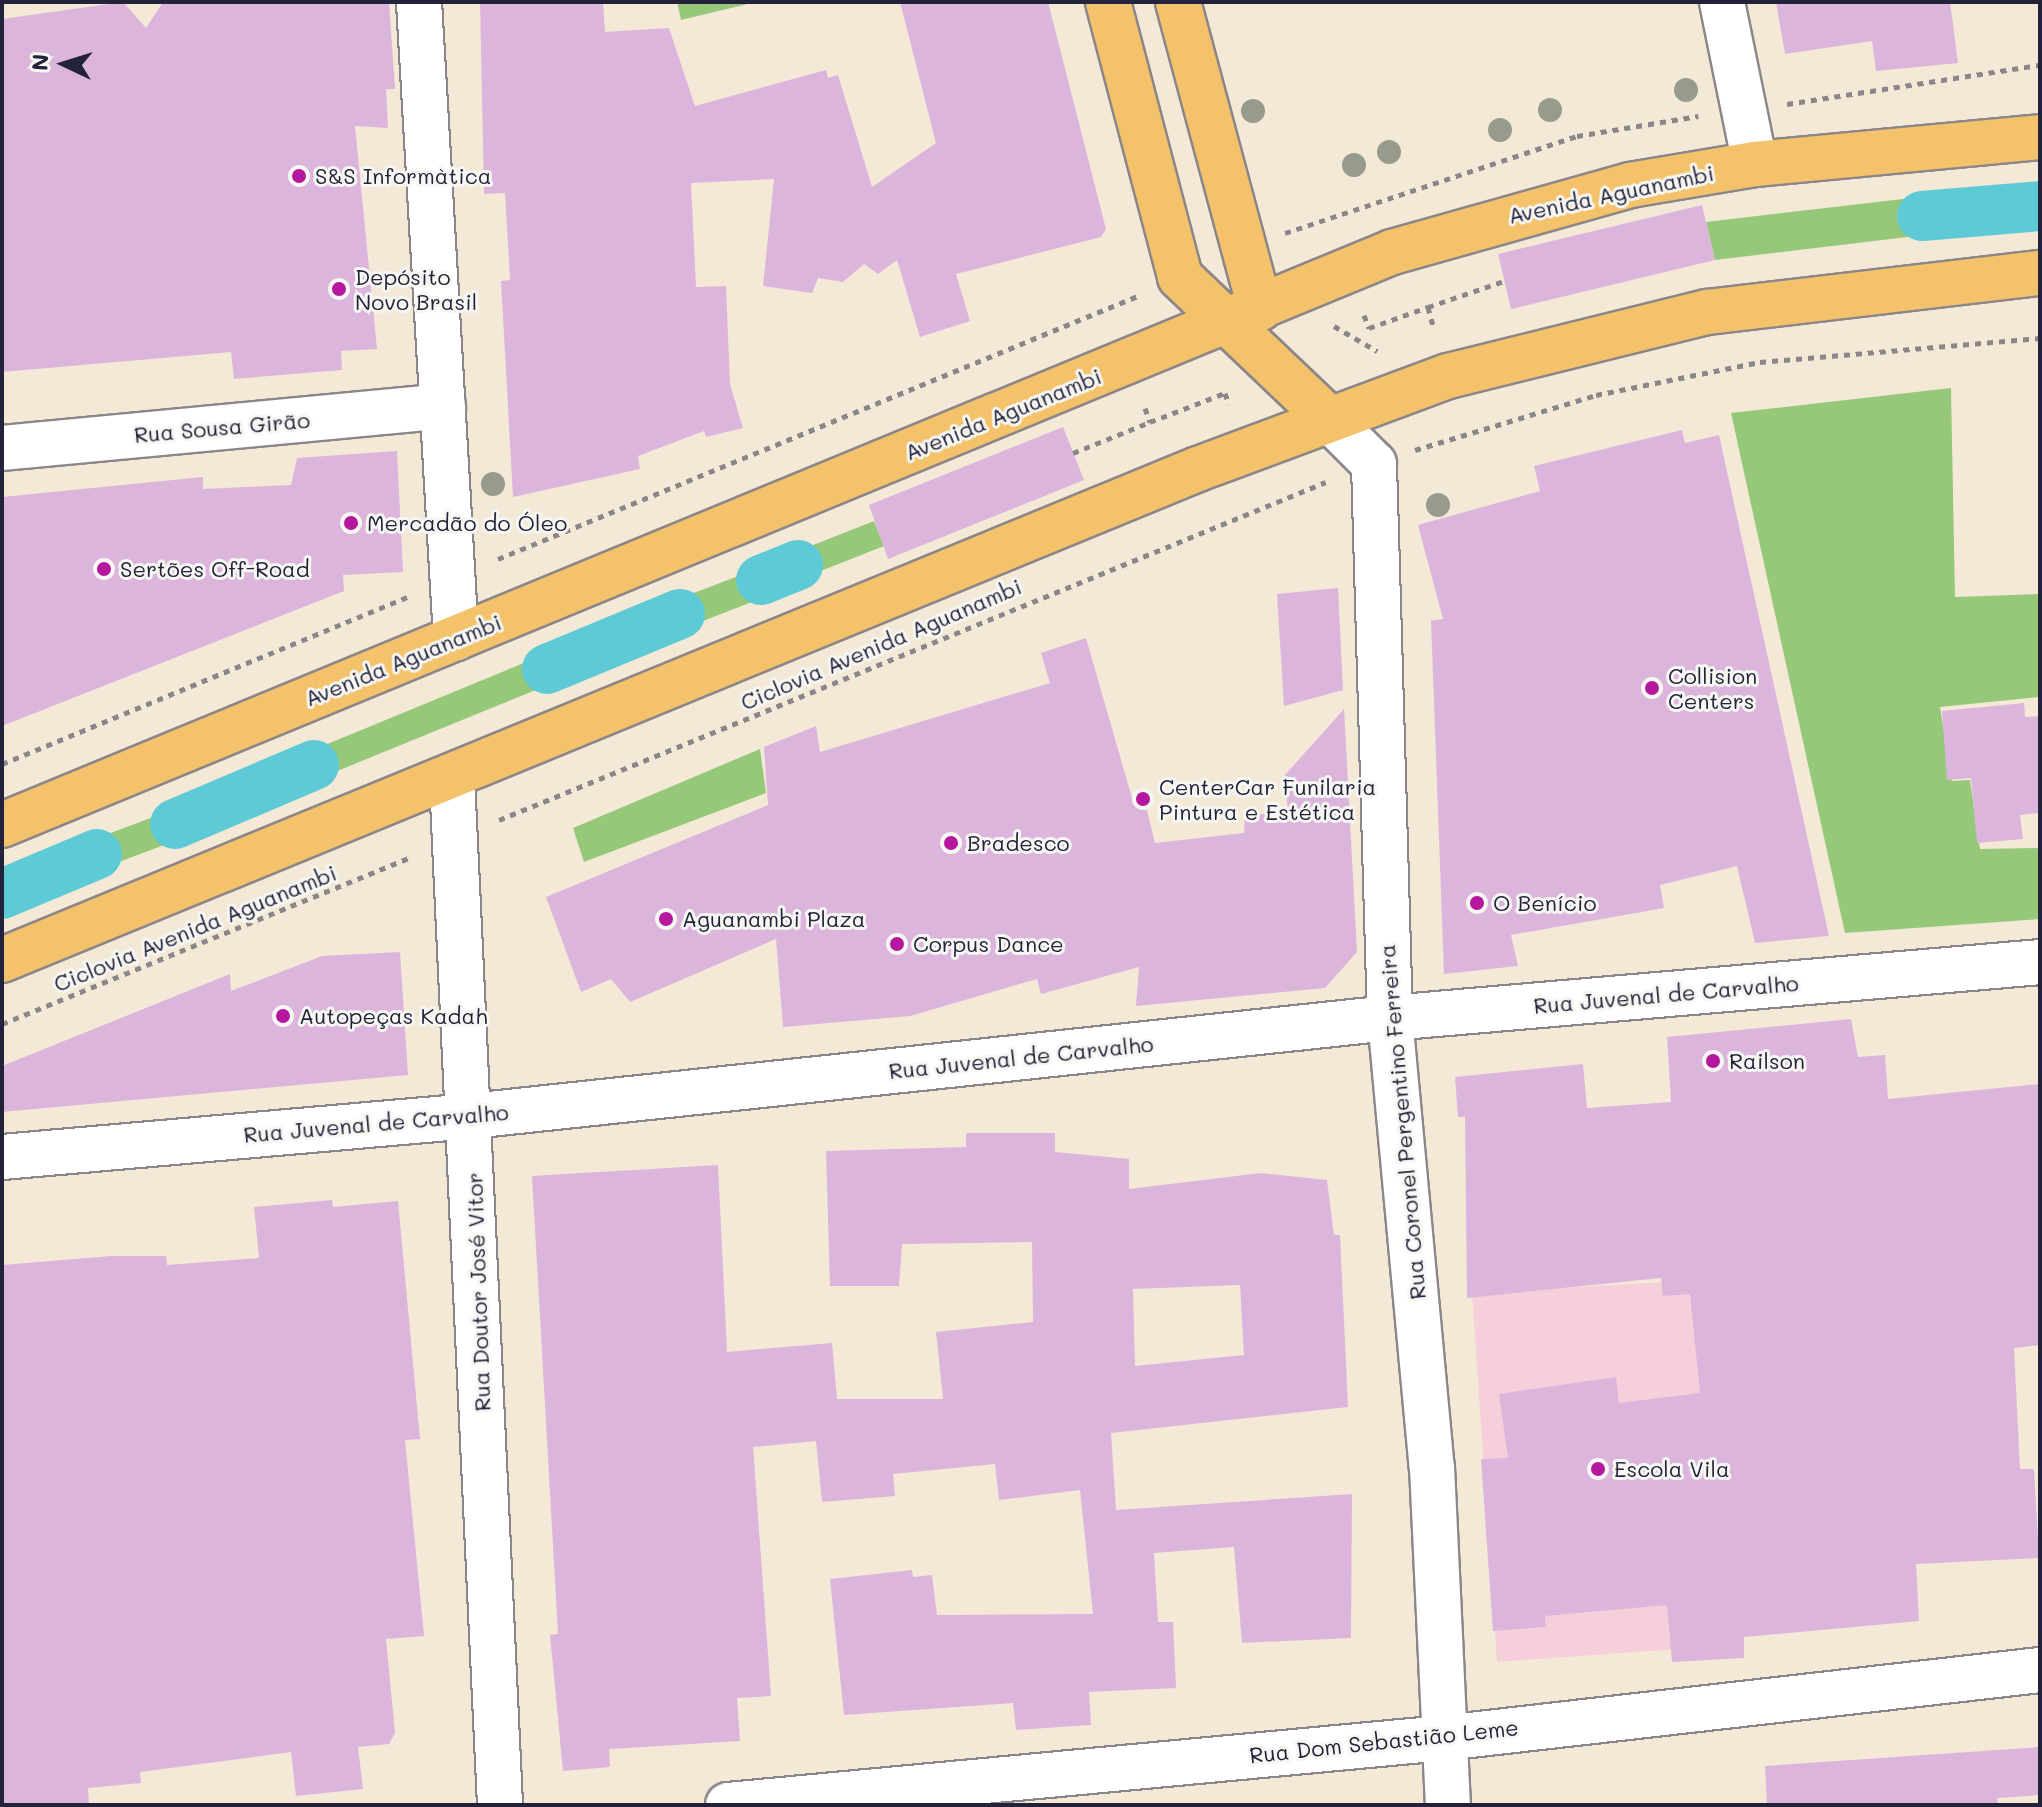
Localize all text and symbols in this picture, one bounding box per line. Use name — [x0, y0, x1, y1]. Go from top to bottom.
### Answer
north arrow — [24, 24, 104, 104]
text: N — [25, 53, 55, 72]
street label: Avenida Aguanambi — [1506, 159, 1716, 229]
place label: S&S Informàtica — [315, 163, 491, 189]
marker: S&S Informàtica — [290, 167, 308, 185]
place label: Depósito Novo Brasil — [355, 263, 477, 314]
marker: Depósito Novo Brasil — [330, 280, 348, 298]
street label: Avenida Aguanambi — [901, 362, 1105, 466]
street label: Rua Sousa Girão — [133, 406, 311, 448]
place label: Mercadão do Óleo — [367, 510, 567, 536]
marker: Mercadão do Óleo — [342, 514, 360, 532]
place label: Sertões Off-Road — [120, 556, 310, 582]
marker: Sertões Off-Road — [95, 560, 113, 578]
street label: Ciclovia Avenida Aguanambi — [736, 573, 1026, 715]
street label: Avenida Aguanambi — [301, 608, 505, 712]
place label: Collision Centers — [1668, 662, 1757, 714]
marker: Collision Centers — [1643, 679, 1661, 697]
place label: CenterCar Funilaria Pintura e Estética — [1159, 773, 1376, 824]
marker: CenterCar Funilaria Pintura e Estética — [1134, 790, 1152, 808]
place label: Bradesco — [967, 830, 1070, 856]
marker: Bradesco — [942, 834, 960, 852]
street label: Ciclovia Avenida Aguanambi — [50, 859, 340, 997]
place label: O Benício — [1493, 890, 1597, 916]
marker: O Benício — [1468, 894, 1486, 912]
place label: Aguanambi Plaza — [682, 906, 866, 932]
marker: Aguanambi Plaza — [657, 910, 675, 928]
place label: Corpus Dance — [913, 931, 1064, 957]
marker: Corpus Dance — [888, 935, 906, 953]
street label: Rua Coronel Pergentino Ferreira — [1373, 943, 1431, 1301]
street label: Rua Juvenal de Carvalho — [1532, 969, 1800, 1019]
place label: Autopeças Kadah — [299, 1003, 488, 1029]
marker: Autopeças Kadah — [274, 1007, 292, 1025]
street label: Rua Juvenal de Carvalho — [887, 1030, 1155, 1084]
place label: Railson — [1729, 1048, 1805, 1074]
marker: Railson — [1704, 1052, 1722, 1070]
street label: Rua Juvenal de Carvalho — [242, 1098, 510, 1148]
street label: Rua Doutor José Vitor — [461, 1172, 495, 1412]
place label: Escola Vila — [1614, 1456, 1730, 1482]
marker: Escola Vila — [1589, 1460, 1607, 1478]
street label: Rua Dom Sebastião Leme — [1248, 1714, 1520, 1768]

